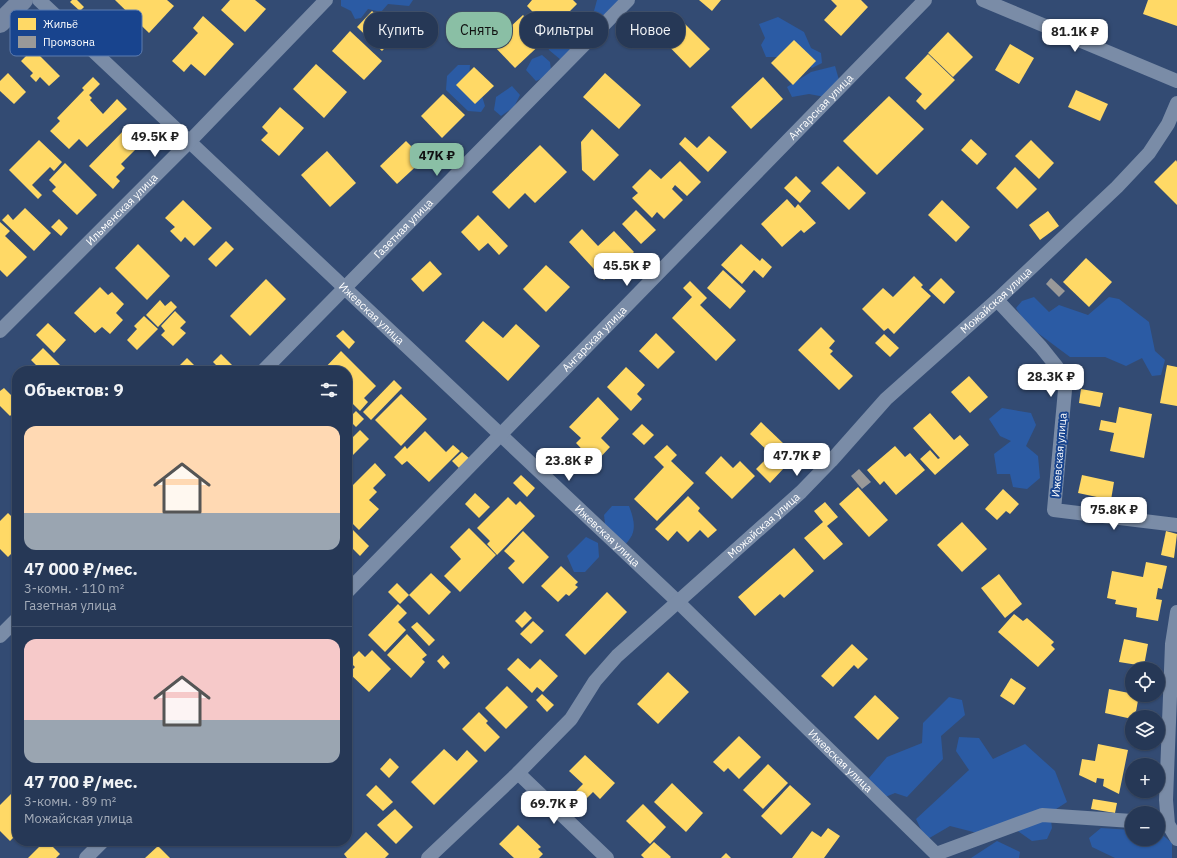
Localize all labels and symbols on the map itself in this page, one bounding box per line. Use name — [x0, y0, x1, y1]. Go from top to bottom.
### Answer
legend — [10, 10, 142, 56]
text: Жильё — [43, 17, 78, 31]
pin: 81.1K ₽ — [1038, 19, 1112, 53]
text: Промзона — [43, 35, 95, 49]
street label: Ангарская улица — [785, 71, 856, 143]
pin: 49.5K ₽ — [118, 124, 192, 158]
pin: 47K ₽ — [409, 143, 465, 177]
street label: Ильменская улица — [83, 170, 161, 248]
street label: Газетная улица — [371, 195, 436, 261]
pin: 45.5K ₽ — [590, 253, 664, 287]
street label: Можайская улица — [957, 264, 1035, 336]
street label: Ижевская улица — [336, 279, 407, 348]
street label: Ангарская улица — [559, 303, 630, 375]
pin: 28.3K ₽ — [1014, 364, 1088, 398]
street label: Ижевская улица — [1048, 412, 1070, 498]
pin: 47.7K ₽ — [760, 443, 834, 477]
pin: 23.8K ₽ — [532, 448, 606, 482]
street label: Можайская улица — [725, 489, 803, 561]
pin: 75.8K ₽ — [1077, 497, 1151, 531]
street label: Ижевская улица — [572, 501, 643, 570]
street label: Ижевская улица — [805, 726, 876, 795]
pin: 69.7K ₽ — [517, 791, 591, 825]

